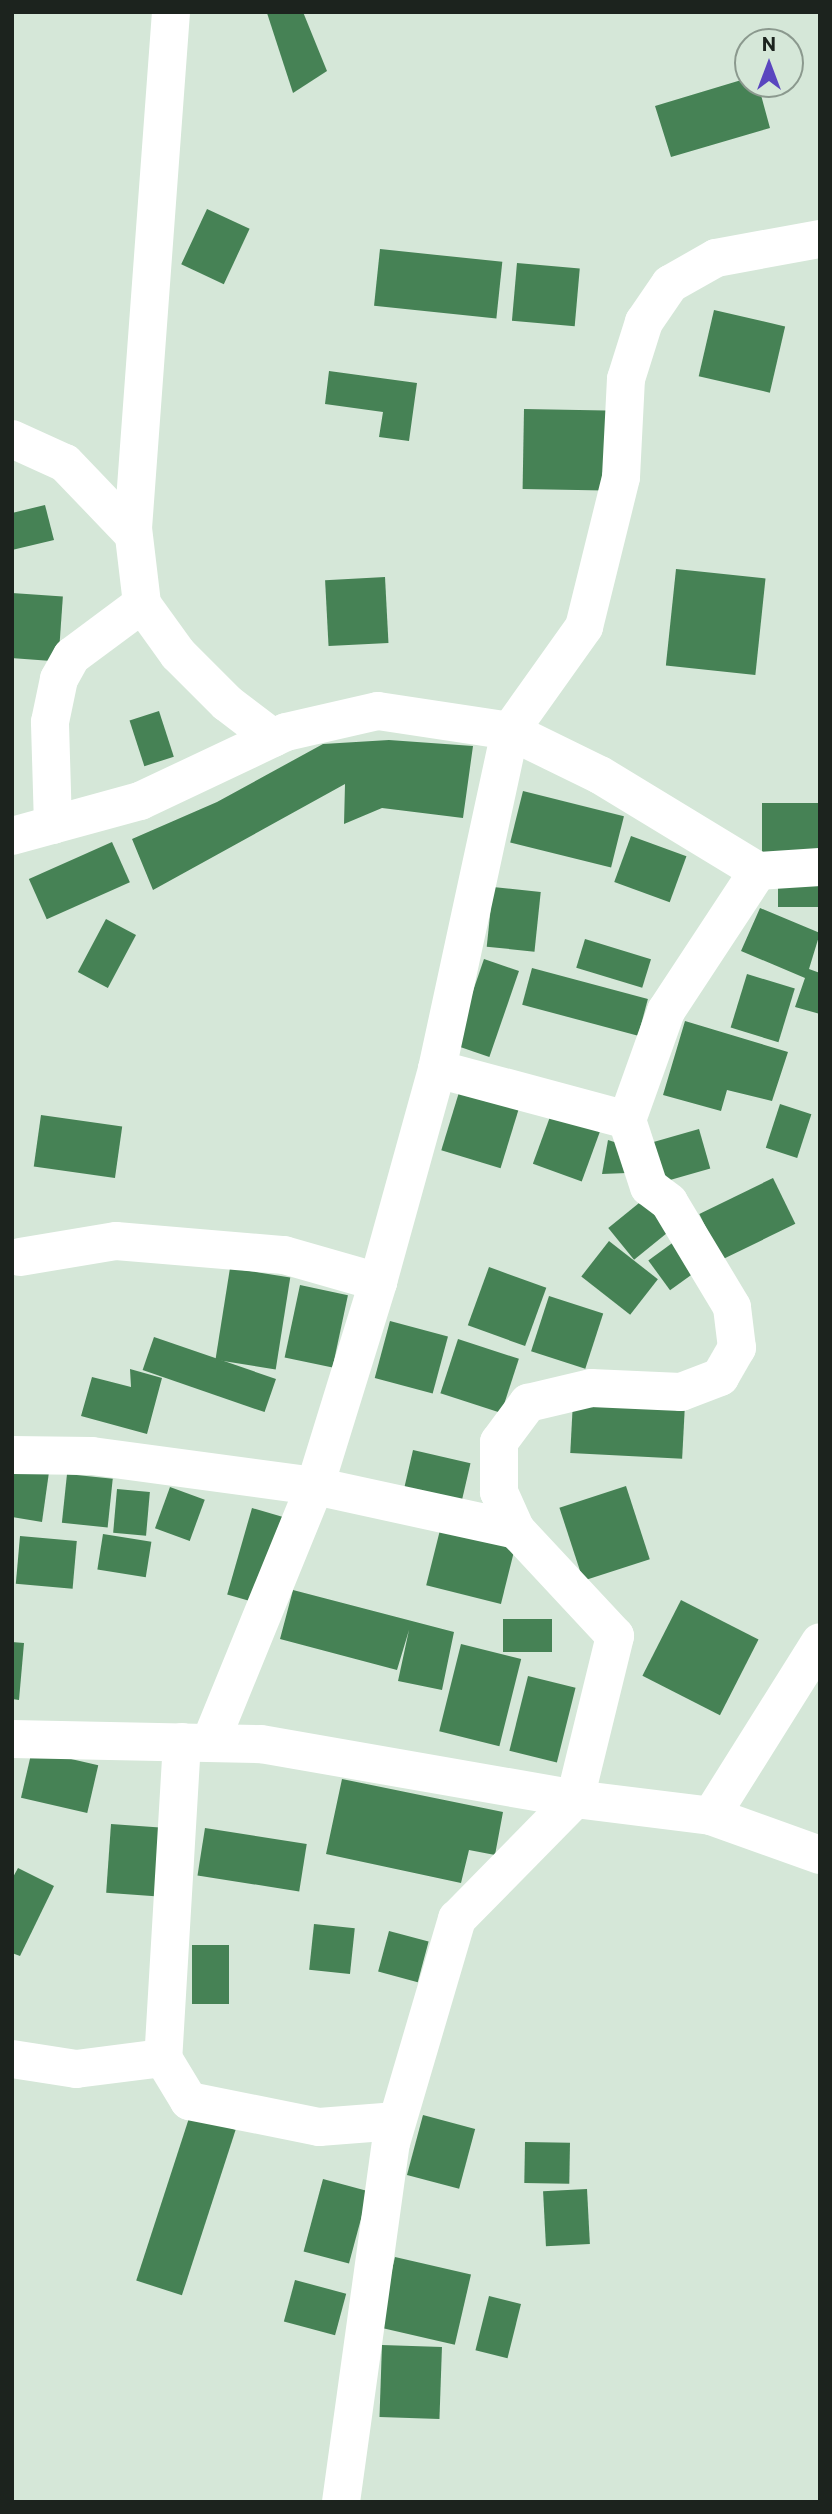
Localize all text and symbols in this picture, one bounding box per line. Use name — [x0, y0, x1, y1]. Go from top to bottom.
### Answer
north arrow — [734, 28, 804, 98]
text: N — [762, 32, 776, 55]

